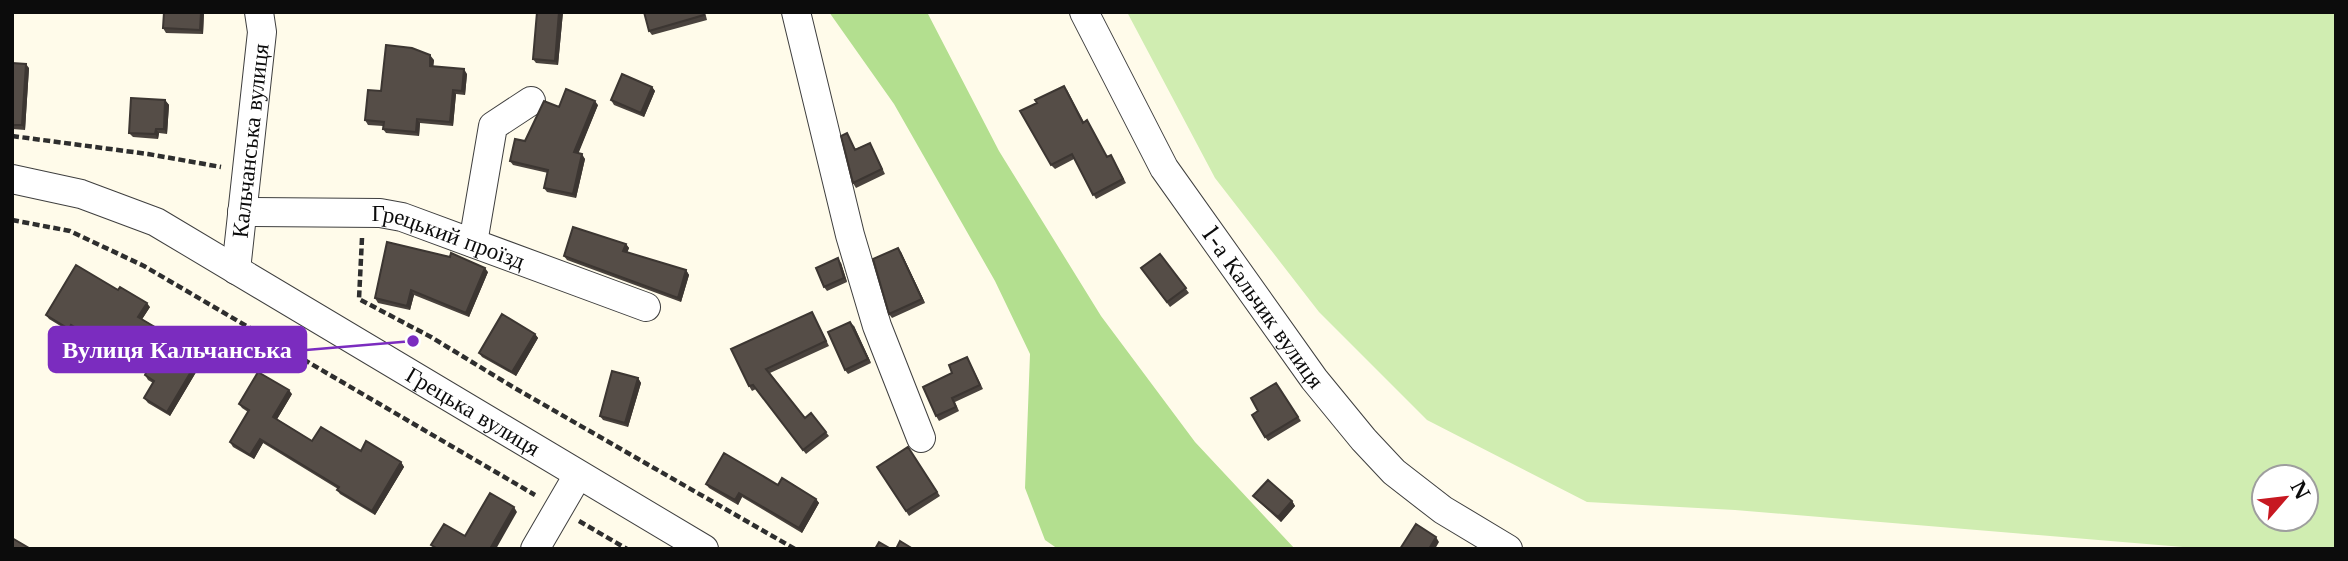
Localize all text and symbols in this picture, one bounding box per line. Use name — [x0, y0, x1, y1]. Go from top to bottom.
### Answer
street label: Кальчанська вулиця — [226, 42, 275, 239]
street label: Грецький проїзд — [371, 199, 529, 275]
street label: 1-а Кальчик вулиця — [1196, 221, 1330, 394]
callout: Вулиця Кальчанська — [49, 327, 306, 372]
text: Вулиця Кальчанська — [62, 335, 292, 364]
street label: Грецька вулиця — [401, 360, 546, 462]
north arrow — [2250, 463, 2320, 533]
text: N — [2285, 477, 2314, 504]

